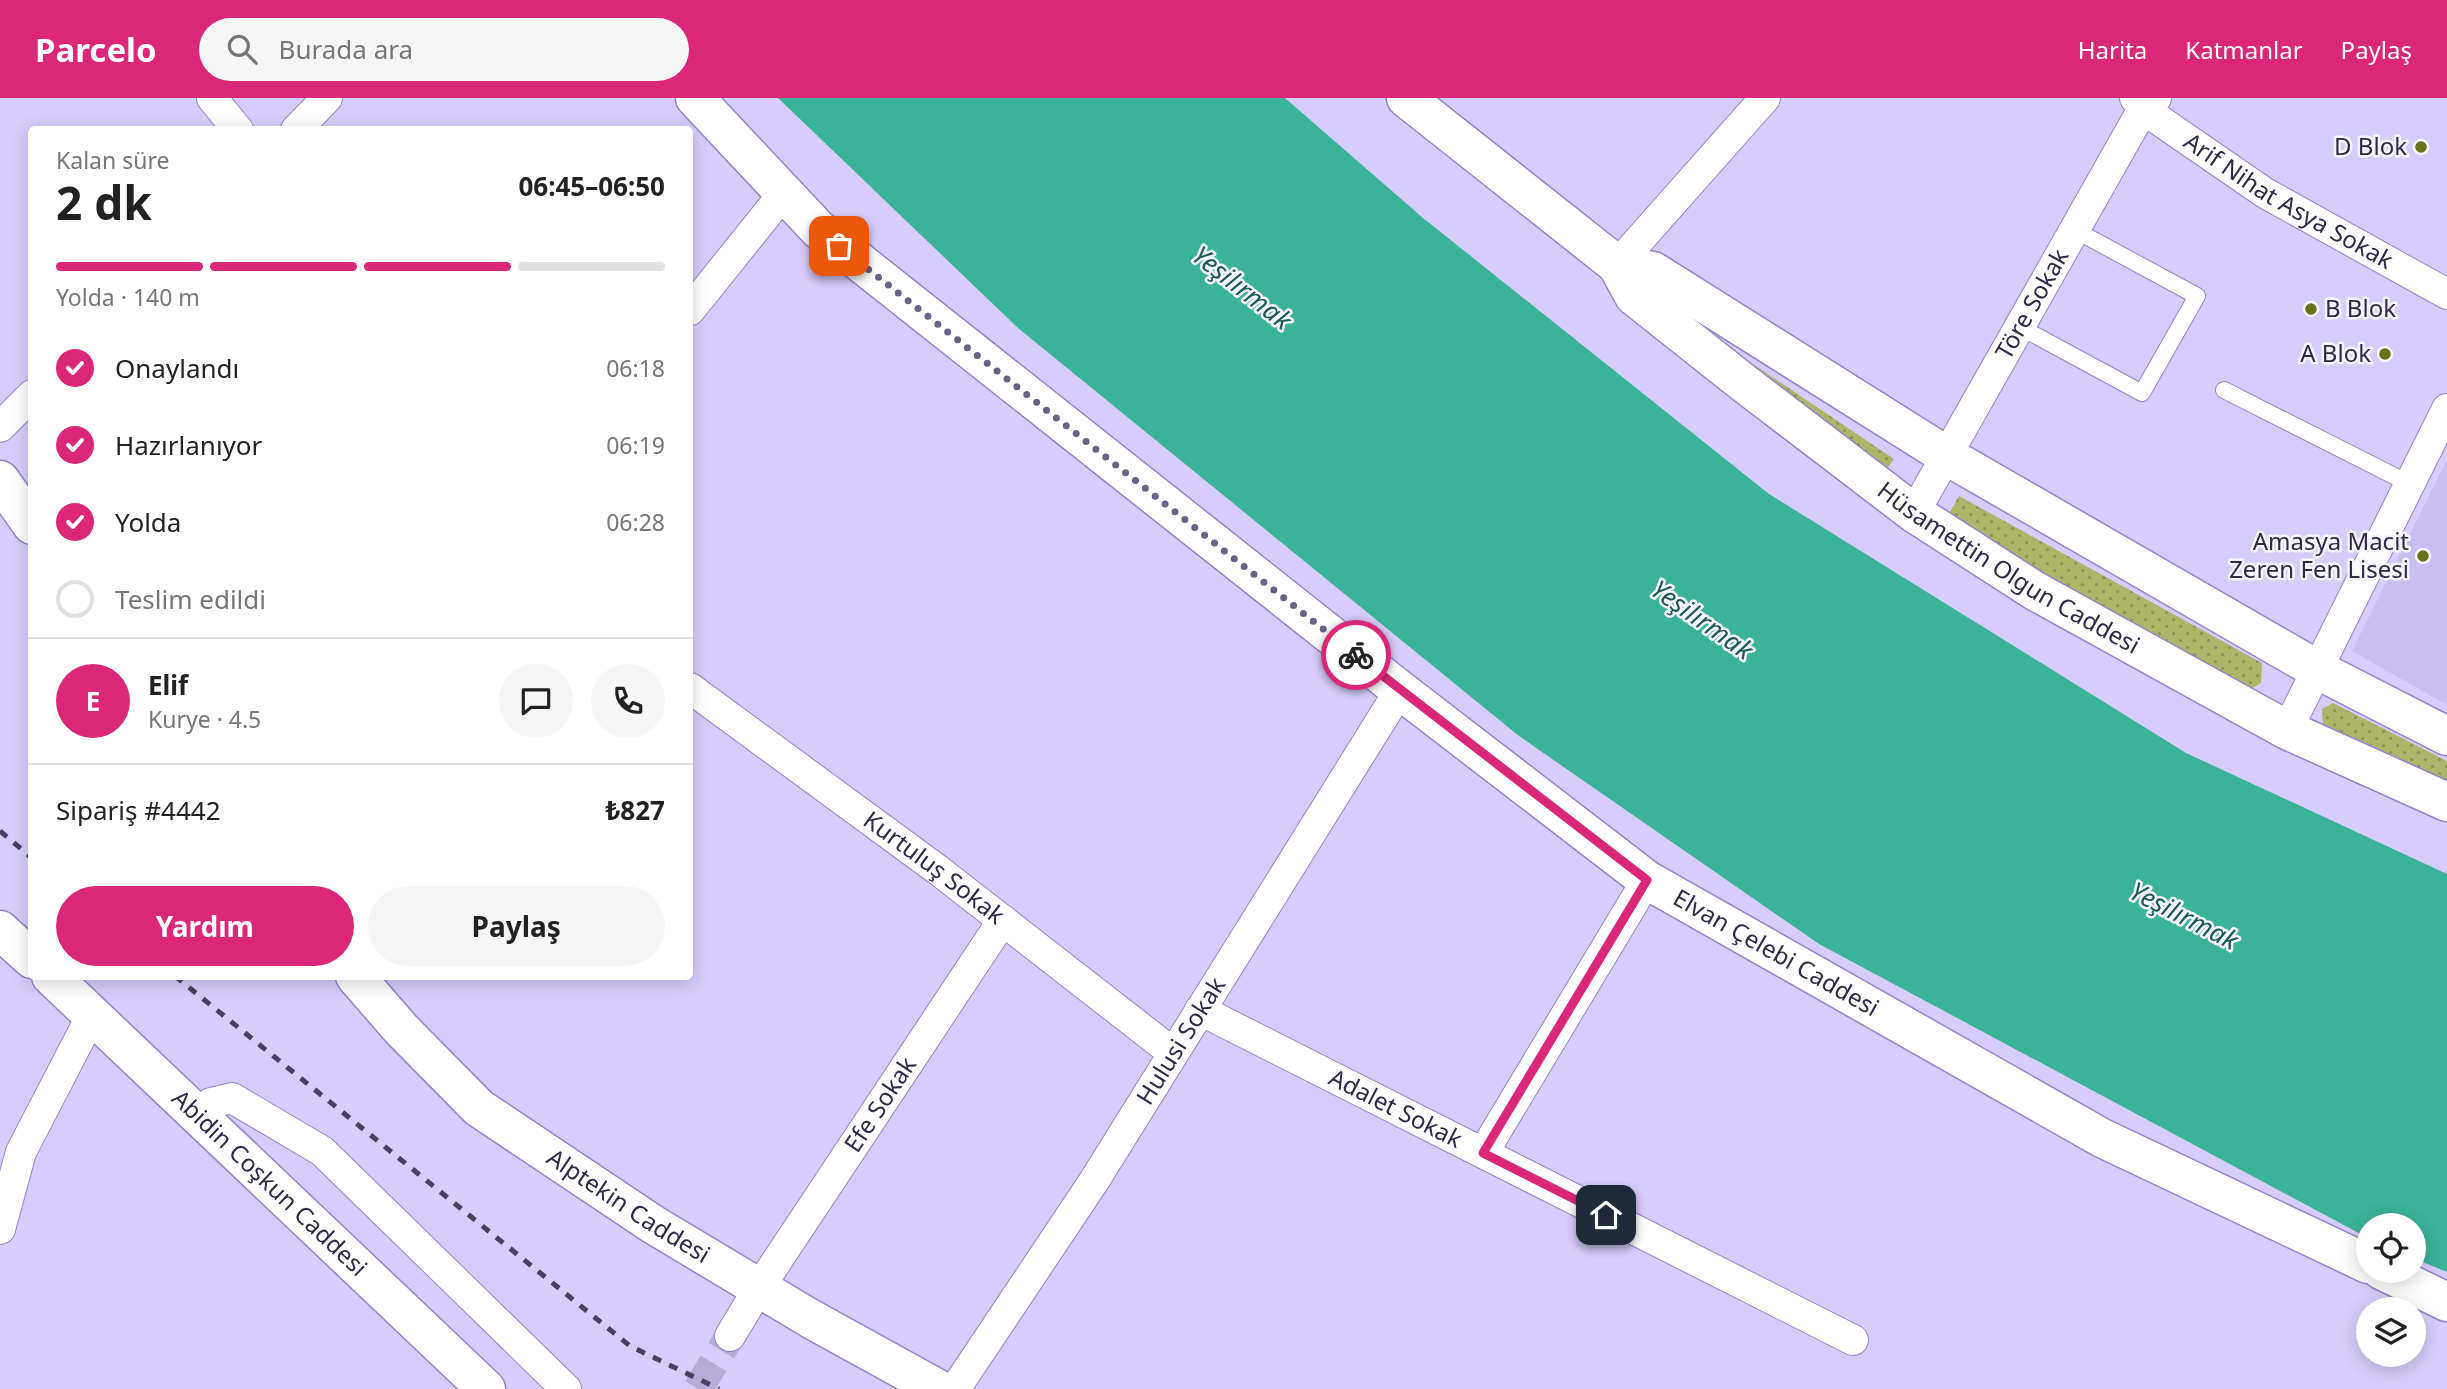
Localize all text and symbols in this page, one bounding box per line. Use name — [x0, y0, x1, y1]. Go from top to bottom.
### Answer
search box — [199, 18, 689, 81]
text: Parcelo — [35, 27, 157, 72]
icon: search — [223, 30, 261, 68]
text: Burada ara — [279, 31, 413, 67]
text: Harita — [2078, 33, 2147, 66]
text: Katmanlar — [2185, 33, 2303, 66]
text: Paylaş — [2341, 33, 2412, 66]
street label: Arif Nihat Asya Sokak — [2178, 124, 2400, 276]
place label: D Blok — [2334, 129, 2407, 162]
marker: D Blok — [2413, 139, 2429, 155]
text: Kalan süre — [56, 144, 169, 176]
text: 06:45–06:50 — [518, 168, 665, 204]
text: 2 dk — [56, 171, 152, 233]
pin — [809, 216, 869, 276]
icon: bag — [820, 227, 858, 265]
water label: Yeşilırmak — [1185, 237, 1301, 338]
street label: Töre Sokak — [1987, 242, 2076, 365]
text: Yolda · 140 m — [56, 281, 200, 313]
place label: B Blok — [2325, 291, 2396, 324]
marker: B Blok — [2303, 301, 2319, 317]
place label: A Blok — [2300, 336, 2371, 369]
marker: A Blok — [2377, 346, 2393, 362]
icon: check — [56, 349, 94, 387]
text: Onaylandı — [115, 350, 239, 386]
text: 06:18 — [606, 352, 665, 384]
icon: check — [56, 426, 94, 464]
text: Hazırlanıyor — [115, 427, 262, 463]
text: 06:19 — [606, 429, 665, 461]
street label: Hüsamettin Olgun Caddesi — [1871, 473, 2146, 661]
icon: check — [56, 503, 94, 541]
text: Yolda — [115, 504, 181, 540]
text: 06:28 — [606, 506, 665, 538]
place label: Amasya Macit Zeren Fen Lisesi — [2229, 524, 2409, 585]
marker: Amasya Macit Zeren Fen Lisesi — [2415, 548, 2431, 564]
water label: Yeşilırmak — [1644, 571, 1762, 668]
text: Teslim edildi — [115, 581, 266, 617]
courier — [1321, 620, 1391, 690]
icon: bike — [1337, 636, 1375, 674]
button: chat — [499, 664, 573, 738]
button: phone — [591, 664, 665, 738]
text: Elif — [148, 667, 188, 703]
text: E — [86, 683, 100, 719]
text: Kurye · 4.5 — [148, 703, 261, 735]
text: Sipariş #4442 — [56, 792, 221, 828]
text: ₺827 — [606, 792, 665, 828]
street label: Kurtuluş Sokak — [857, 803, 1012, 931]
water label: Yeşilırmak — [2124, 873, 2246, 958]
street label: Elvan Çelebi Caddesi — [1668, 880, 1885, 1023]
button: Yardım — [56, 886, 354, 966]
button: Paylaş — [368, 886, 665, 966]
street label: Hulusi Sokak — [1128, 970, 1232, 1110]
street label: Efe Sokak — [836, 1050, 923, 1158]
street label: Adalet Sokak — [1324, 1060, 1468, 1155]
street label: Abidin Coşkun Caddesi — [165, 1081, 375, 1283]
street label: Alptekin Caddesi — [541, 1140, 717, 1270]
pin — [1576, 1185, 1636, 1245]
icon: home — [1587, 1196, 1625, 1234]
map controls — [2356, 1213, 2426, 1367]
button: locate — [2356, 1213, 2426, 1283]
button: layers — [2356, 1297, 2426, 1367]

